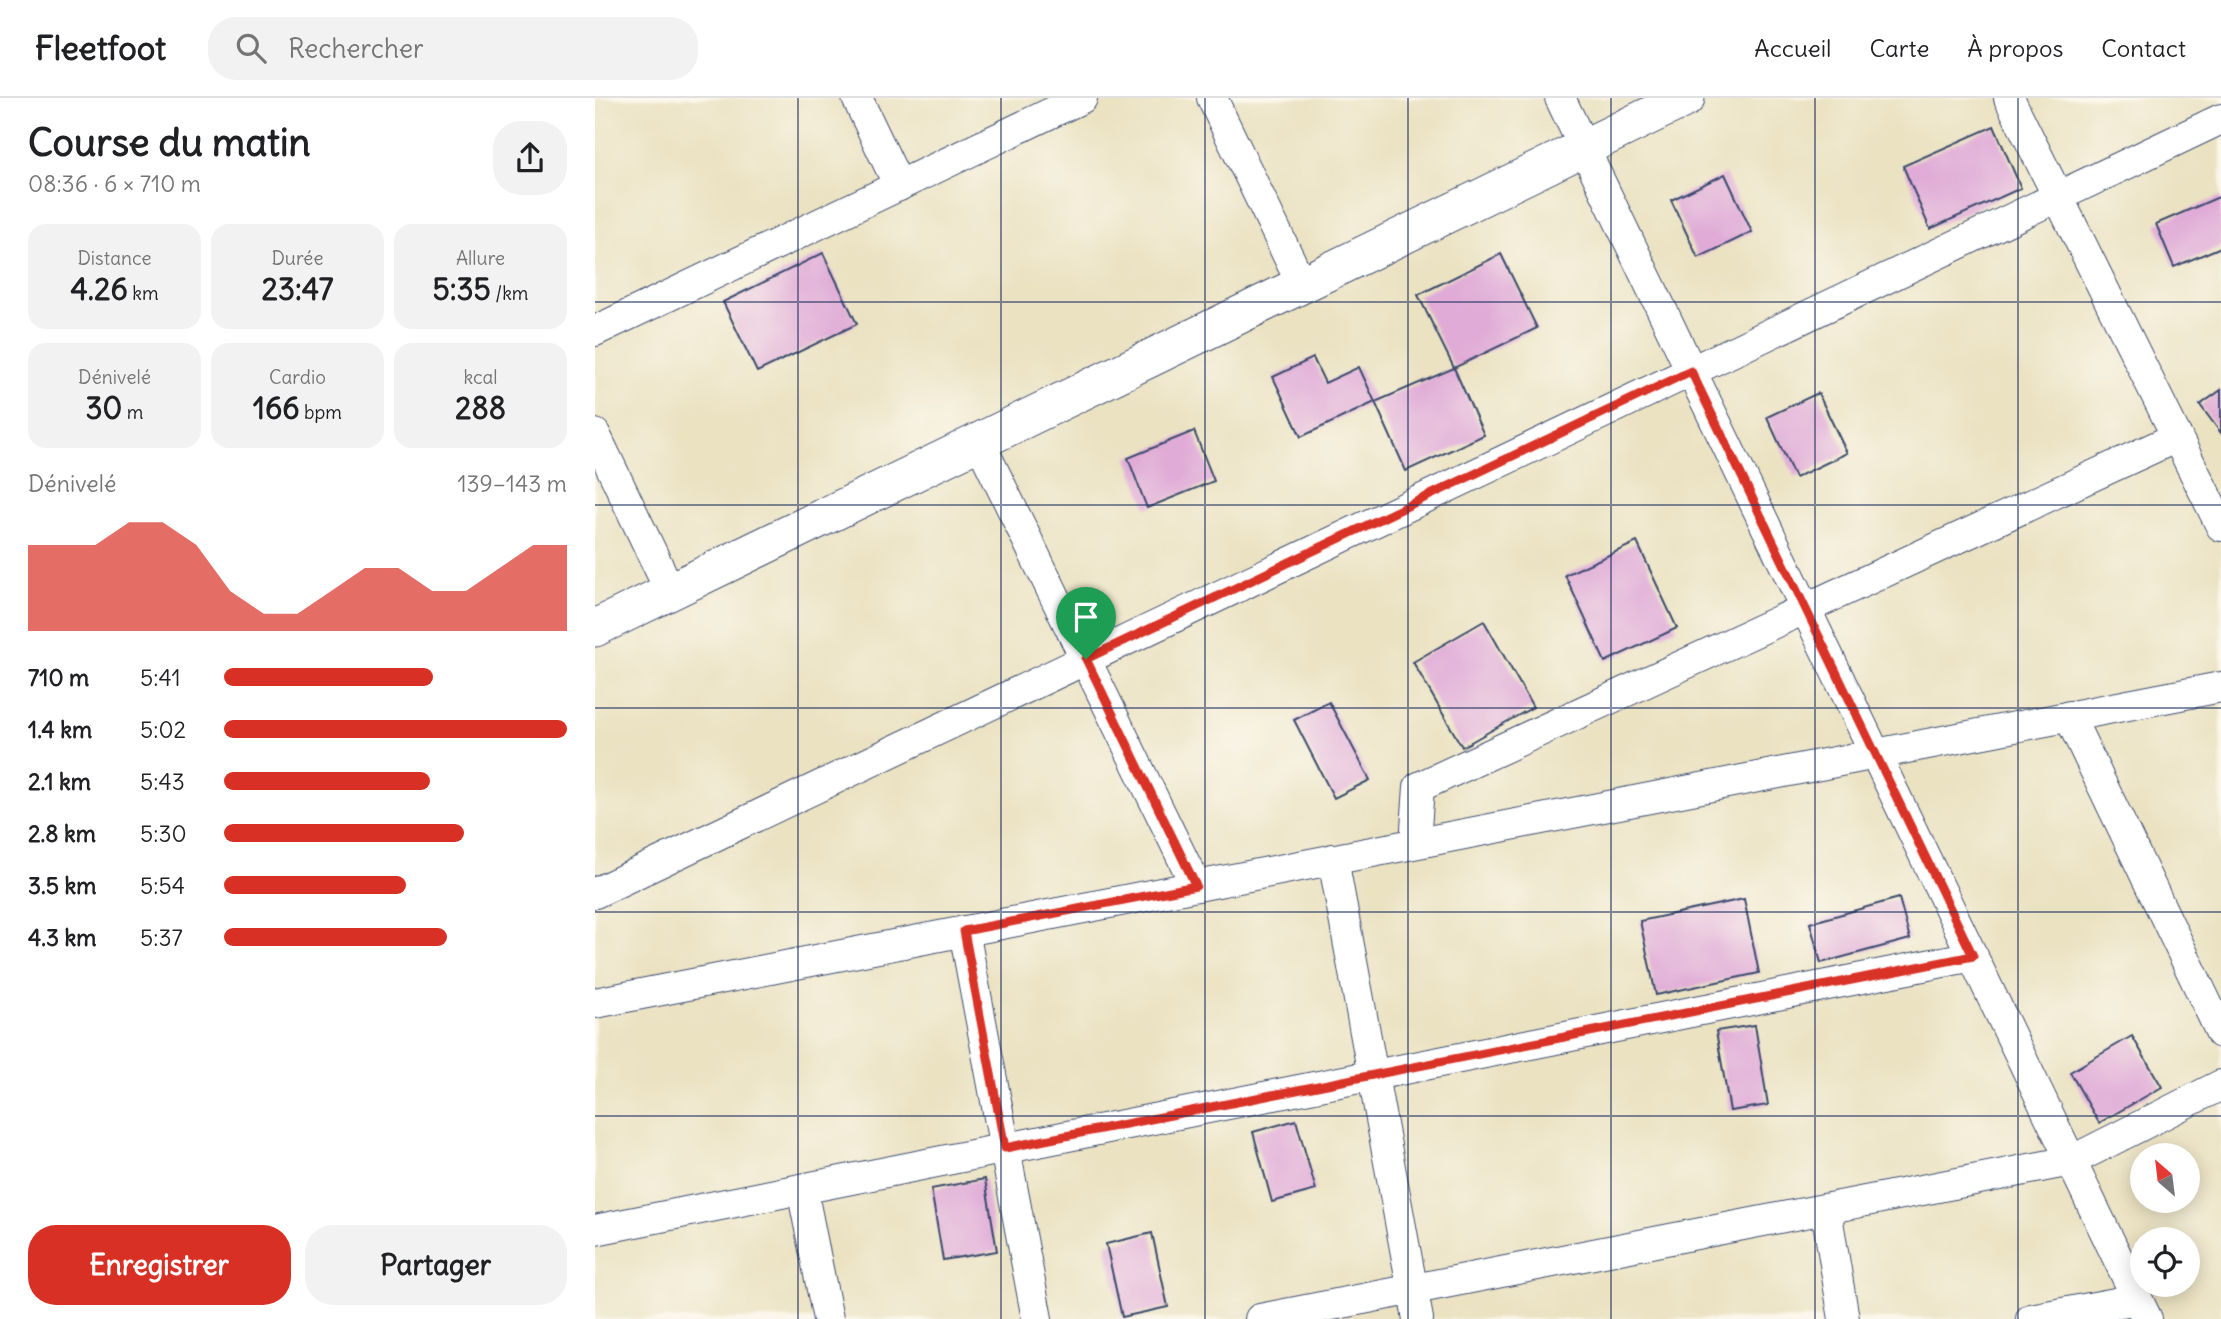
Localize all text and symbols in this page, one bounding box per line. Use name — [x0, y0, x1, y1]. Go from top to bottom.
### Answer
search box — [208, 17, 698, 80]
text: Fleetfoot — [35, 27, 166, 69]
icon: search — [232, 29, 270, 67]
text: Rechercher — [288, 32, 424, 65]
text: Accueil — [1754, 33, 1831, 63]
text: Carte — [1869, 33, 1929, 63]
text: À propos — [1967, 33, 2063, 63]
text: Contact — [2101, 33, 2186, 63]
text: Course du matin — [28, 119, 310, 166]
button: share — [493, 121, 567, 195]
text: 08:36 · 6 × 710 m — [28, 169, 201, 198]
text: Distance — [77, 246, 152, 270]
text: Durée — [271, 246, 324, 270]
text: Allure — [456, 246, 505, 270]
text: 4.26 — [70, 270, 128, 308]
text: 23:47 — [262, 270, 334, 308]
text: 5:35 — [432, 270, 491, 308]
text: km — [128, 281, 159, 305]
text: /km — [491, 281, 529, 305]
text: Dénivelé — [78, 365, 151, 389]
text: Cardio — [269, 365, 326, 389]
text: kcal — [463, 365, 498, 389]
text: 30 — [86, 389, 122, 427]
text: 166 — [253, 389, 300, 427]
text: 288 — [455, 389, 506, 427]
text: m — [122, 400, 143, 424]
text: bpm — [300, 400, 342, 424]
text: Dénivelé — [28, 469, 116, 498]
text: 139–143 m — [457, 469, 567, 498]
pin — [1056, 587, 1116, 659]
icon: arrive — [1067, 598, 1105, 636]
text: 710 m — [28, 663, 89, 692]
text: 5:41 — [140, 663, 181, 692]
text: 1.4 km — [28, 715, 92, 744]
text: 5:02 — [140, 715, 186, 744]
text: 2.1 km — [28, 767, 91, 796]
text: 5:43 — [140, 767, 185, 796]
text: 2.8 km — [28, 819, 96, 848]
text: 5:30 — [140, 819, 187, 848]
text: 3.5 km — [28, 871, 96, 900]
text: 5:54 — [140, 871, 185, 900]
text: 4.3 km — [28, 923, 97, 952]
text: 5:37 — [140, 923, 183, 952]
north arrow — [2130, 1143, 2200, 1213]
map controls — [2130, 1143, 2200, 1297]
button: Enregistrer — [28, 1225, 291, 1305]
button: Partager — [305, 1225, 567, 1305]
button: locate — [2130, 1227, 2200, 1297]

